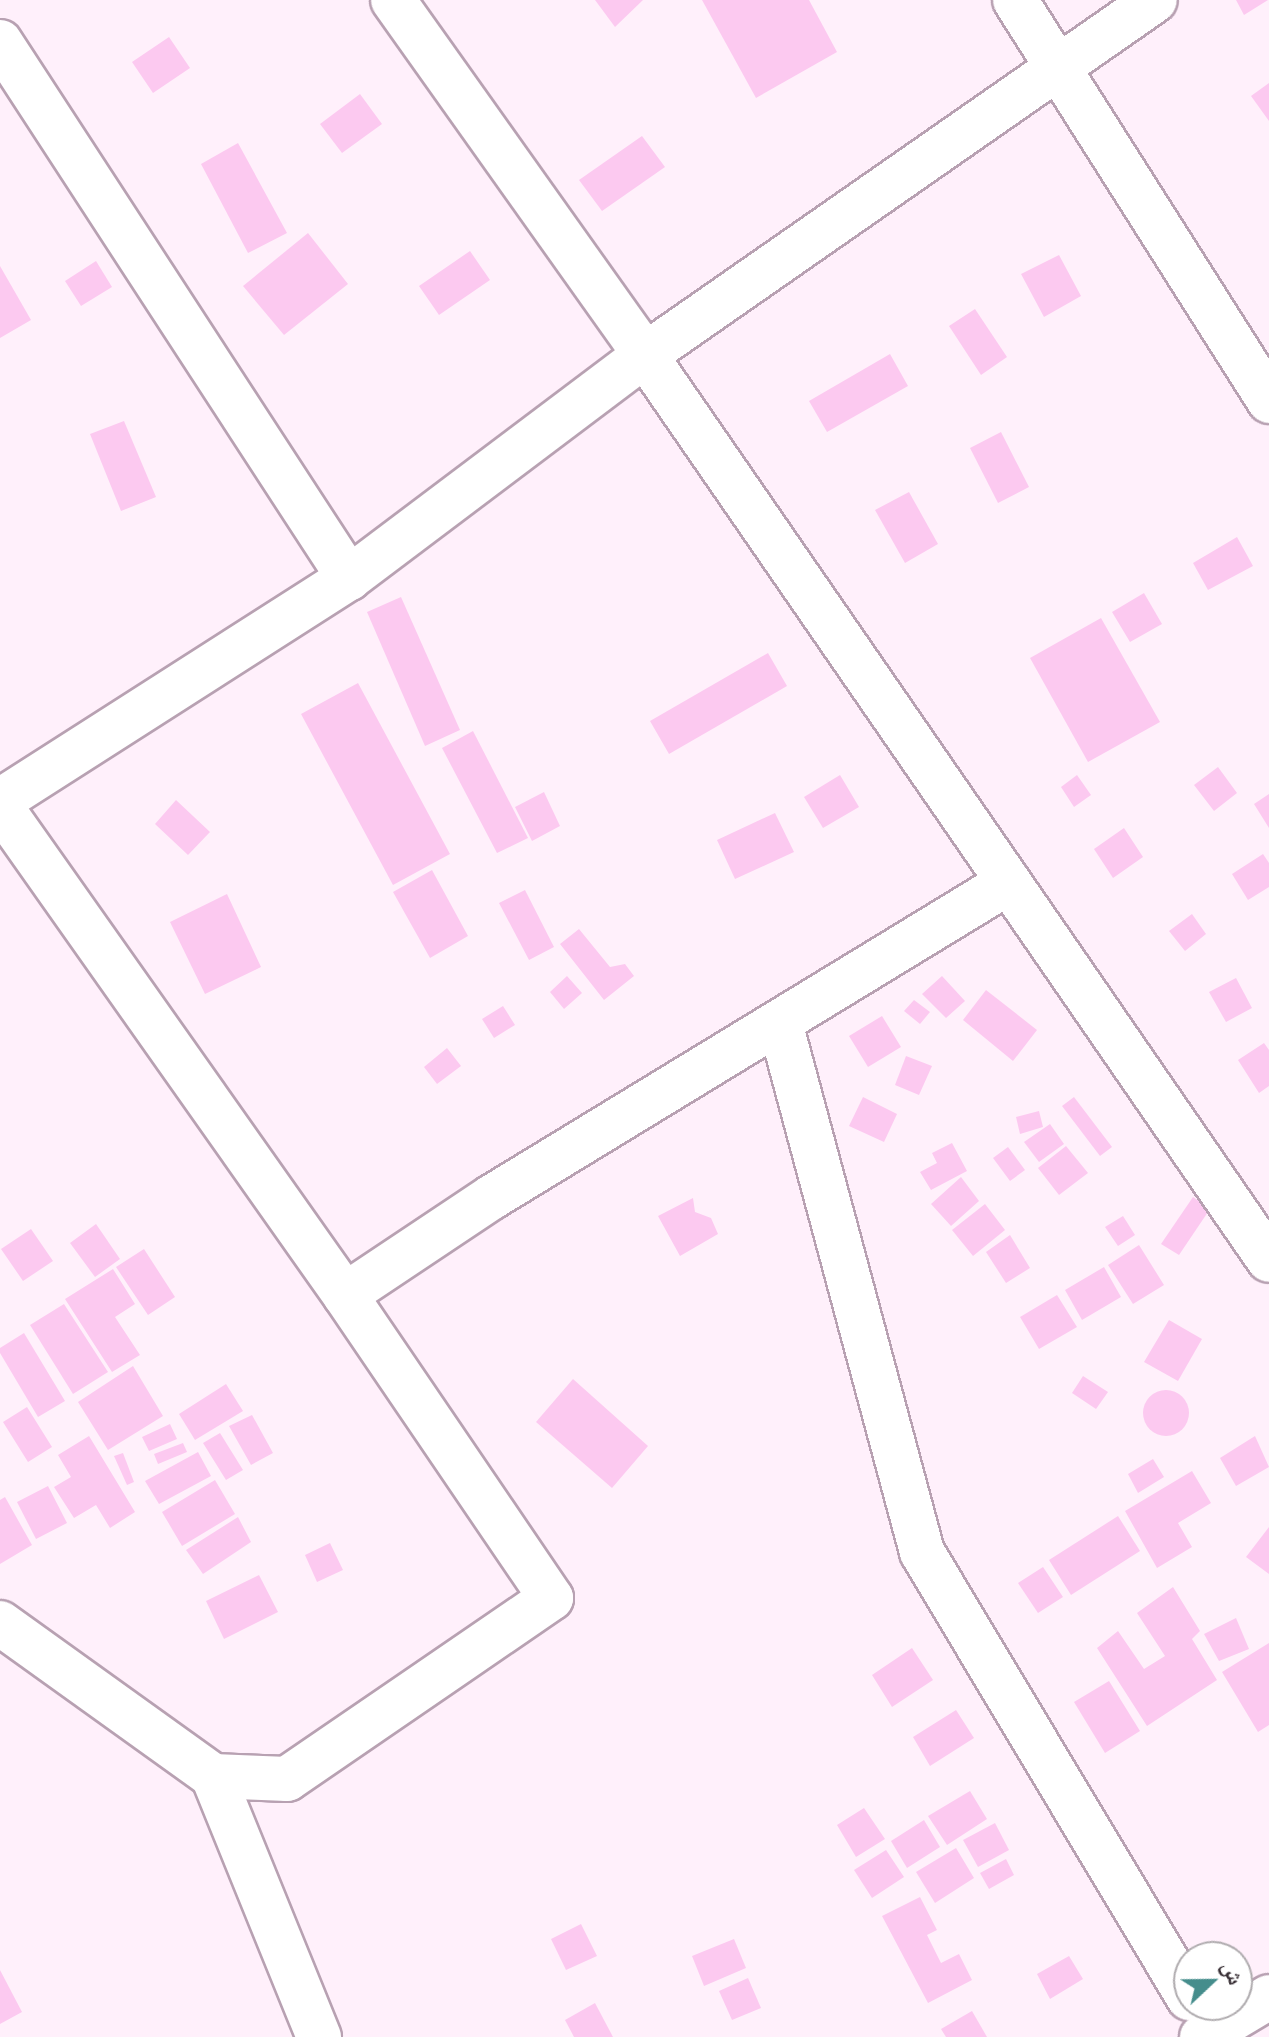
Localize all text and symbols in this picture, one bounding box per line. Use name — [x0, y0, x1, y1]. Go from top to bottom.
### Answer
north arrow — [1173, 1941, 1253, 2021]
text: ش — [1215, 1956, 1252, 1989]

